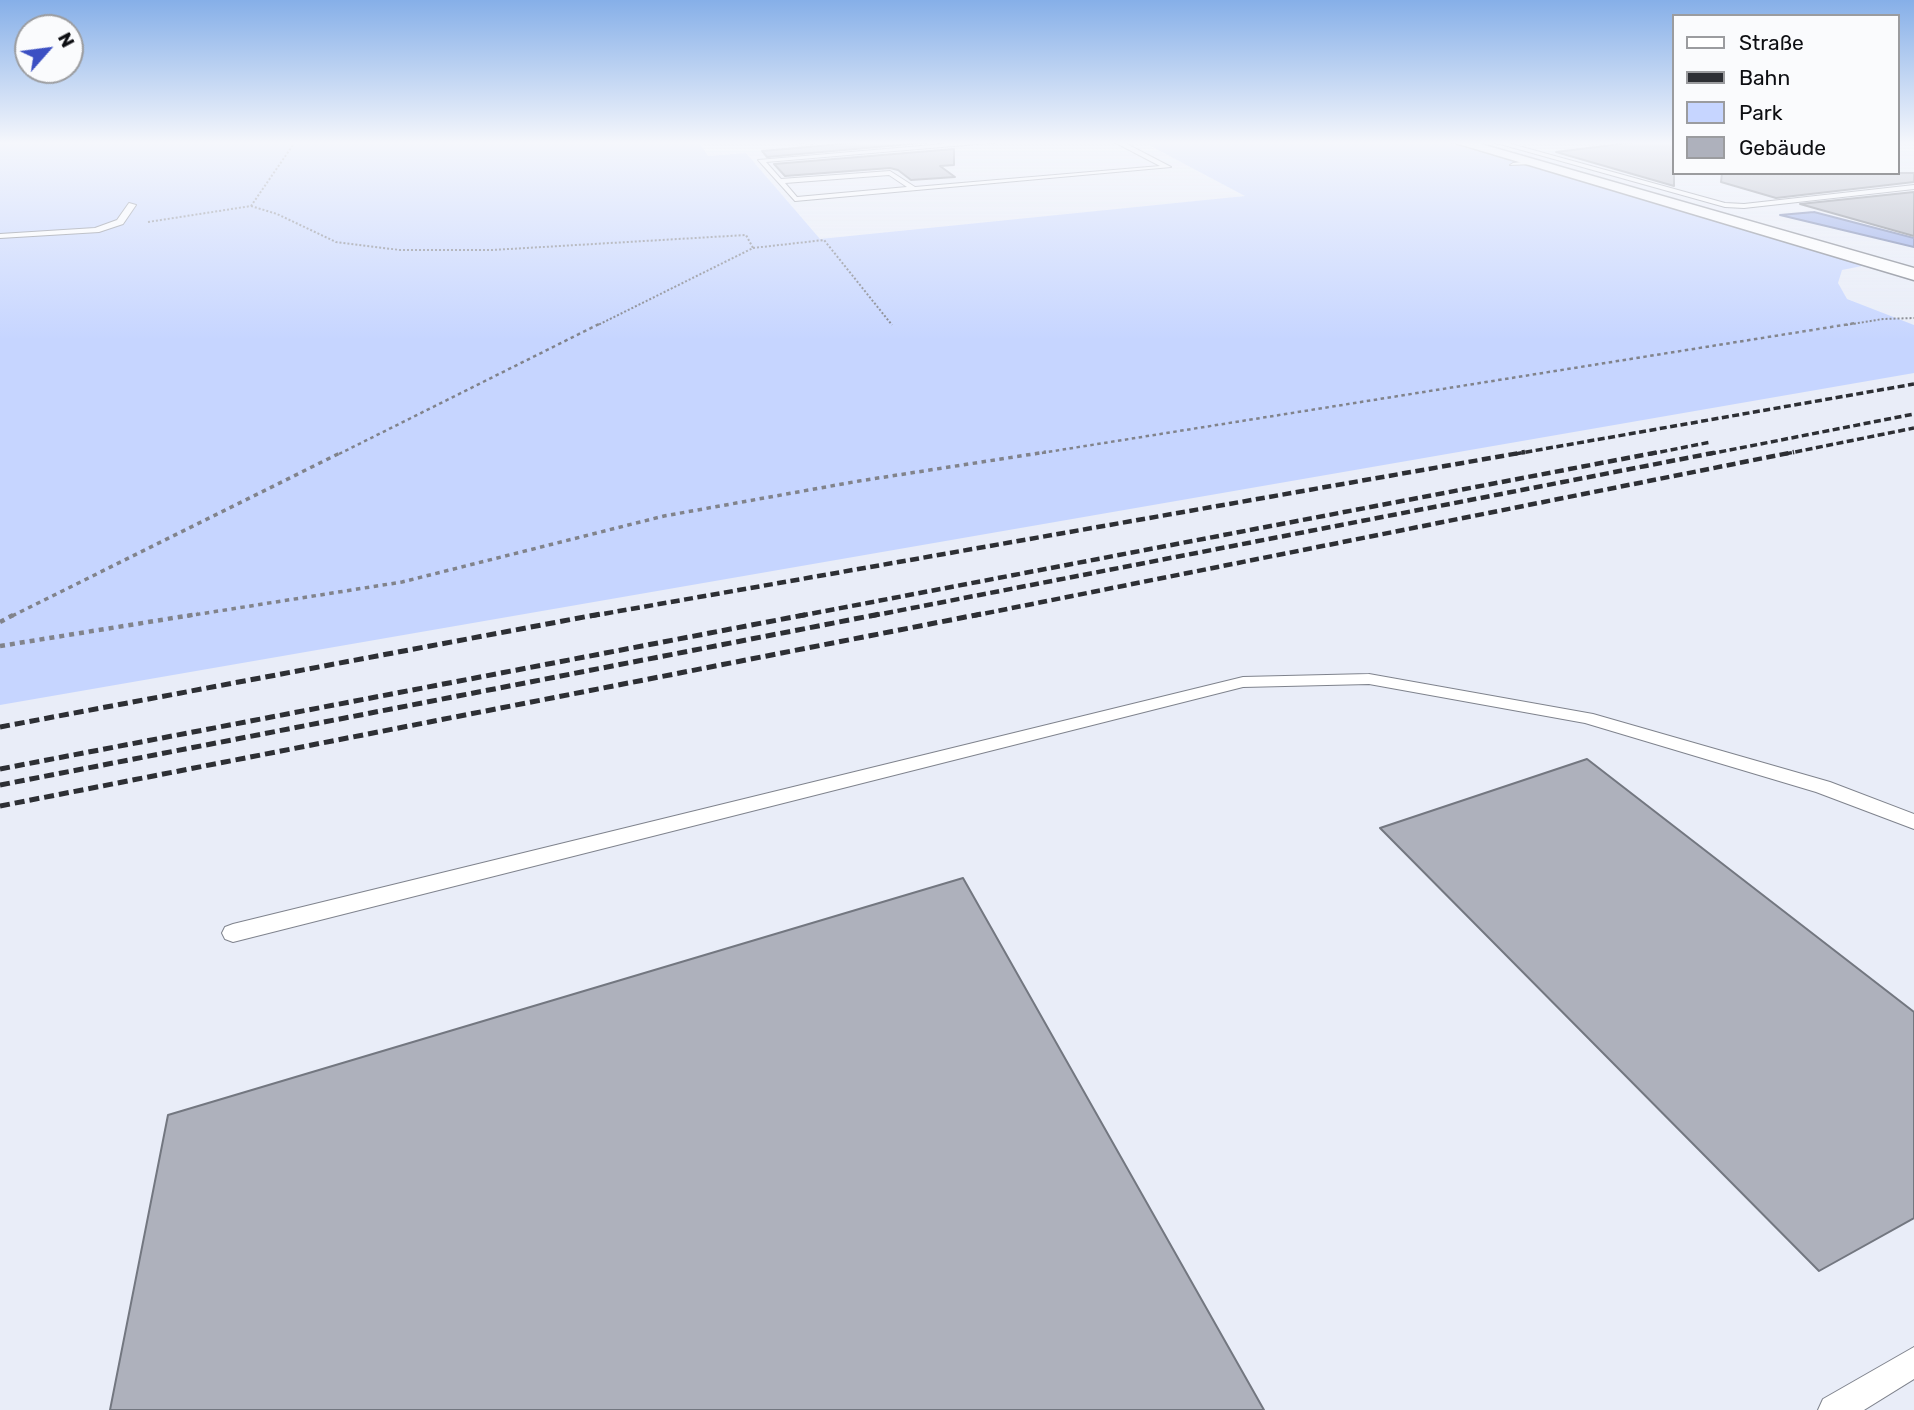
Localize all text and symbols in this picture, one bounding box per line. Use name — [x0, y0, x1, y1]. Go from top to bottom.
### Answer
north arrow — [14, 14, 84, 84]
legend — [1672, 14, 1900, 175]
text: N — [53, 28, 80, 51]
text: Straße — [1739, 30, 1804, 55]
text: Bahn — [1739, 65, 1790, 90]
text: Park — [1739, 100, 1783, 125]
text: Gebäude — [1739, 135, 1826, 160]

